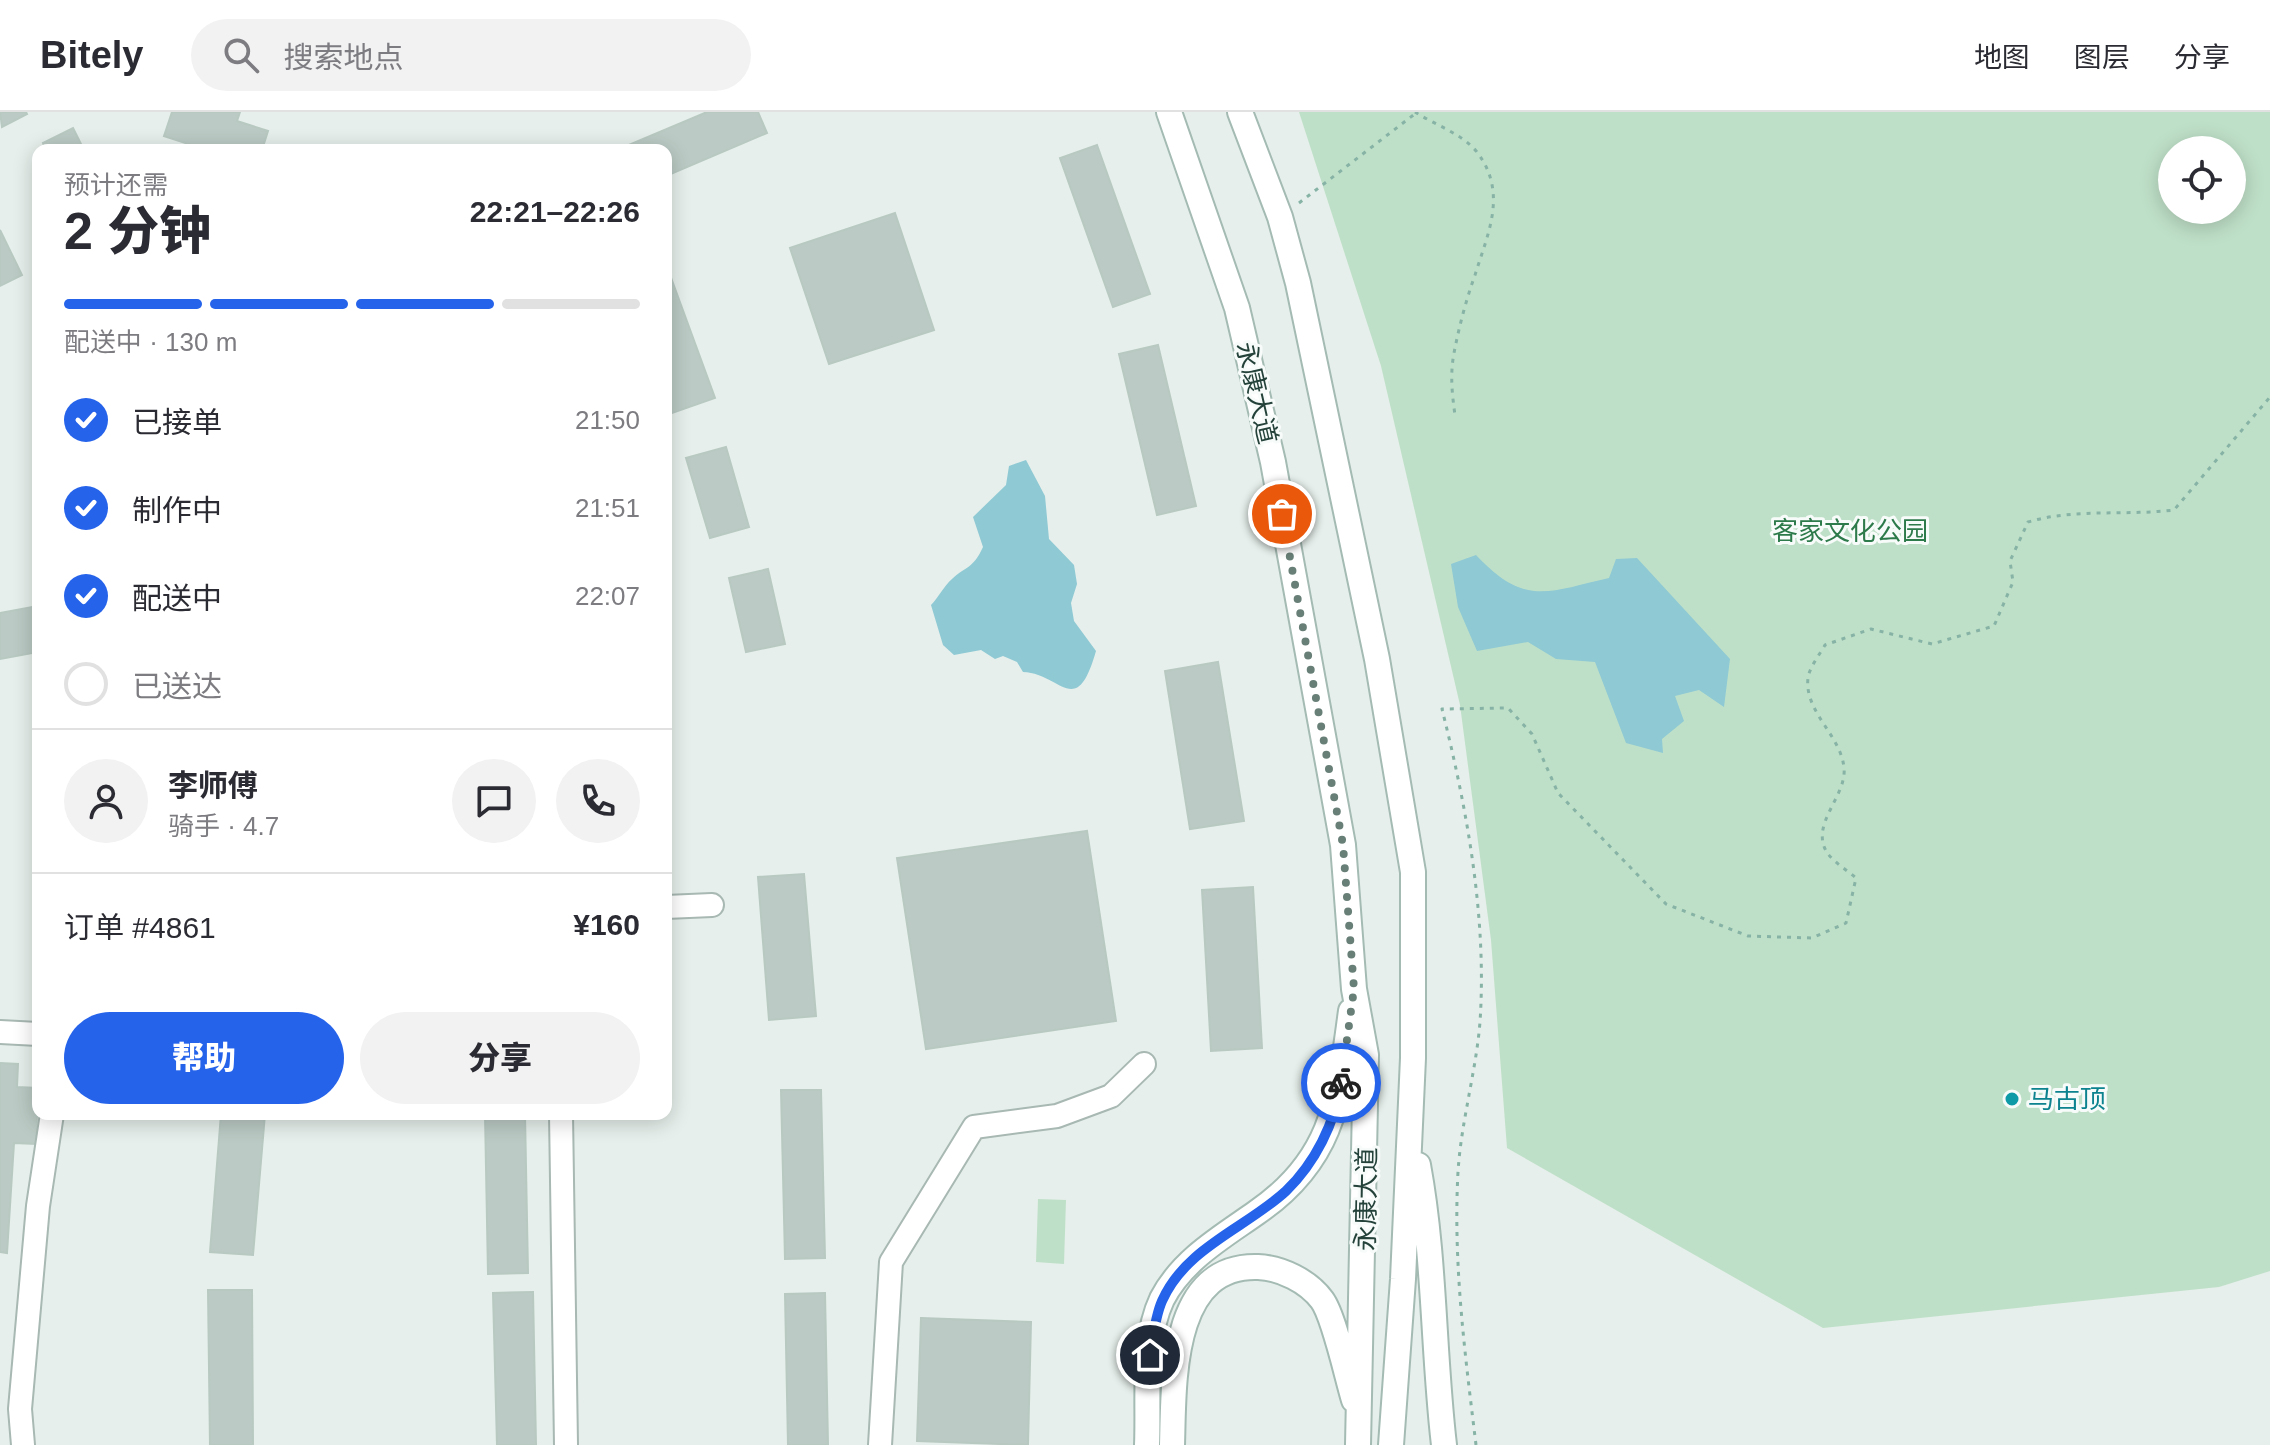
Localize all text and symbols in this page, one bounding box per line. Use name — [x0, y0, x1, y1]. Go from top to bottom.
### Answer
search box — [191, 19, 751, 91]
icon: search — [219, 33, 263, 77]
text: Bitely — [40, 34, 143, 76]
text: 搜索地点 — [283, 41, 403, 74]
text: 地图 — [1974, 42, 2030, 73]
text: 图层 — [2074, 42, 2130, 73]
text: 分享 — [2174, 42, 2230, 73]
map controls — [2158, 136, 2246, 224]
button: locate — [2158, 136, 2246, 224]
text: 预计还需 — [64, 170, 168, 200]
text: 22:21–22:26 — [470, 195, 640, 228]
text: 2 分钟 — [64, 202, 211, 260]
text: 配送中 · 130 m — [64, 327, 237, 357]
street label: 永康大道 — [1231, 339, 1283, 447]
icon: check — [64, 398, 108, 442]
text: 21:50 — [575, 405, 640, 435]
text: 已接单 — [132, 406, 222, 439]
pin — [1248, 480, 1316, 548]
icon: check — [64, 486, 108, 530]
icon: bag — [1260, 492, 1304, 536]
text: 21:51 — [575, 493, 640, 523]
text: 制作中 — [132, 494, 222, 527]
park label: 客家文化公园 — [1772, 516, 1928, 546]
icon: check — [64, 574, 108, 618]
text: 22:07 — [575, 581, 640, 611]
text: 配送中 — [132, 582, 222, 615]
text: 已送达 — [132, 670, 222, 703]
button: person — [64, 759, 148, 843]
button: chat — [452, 759, 536, 843]
button: phone — [556, 759, 640, 843]
text: 李师傅 — [168, 769, 258, 802]
text: 骑手 · 4.7 — [168, 811, 279, 841]
text: ¥160 — [573, 908, 640, 941]
text: 订单 #4861 — [64, 911, 216, 944]
button: 帮助 — [64, 1012, 344, 1104]
button: 分享 — [360, 1012, 640, 1104]
courier — [1301, 1043, 1381, 1123]
icon: bike — [1319, 1061, 1363, 1105]
place label: 马古顶 — [2028, 1084, 2106, 1114]
marker: 马古顶 — [2003, 1090, 2021, 1108]
street label: 永康大道 — [1350, 1147, 1382, 1251]
pin — [1116, 1321, 1184, 1389]
icon: home — [1128, 1333, 1172, 1377]

